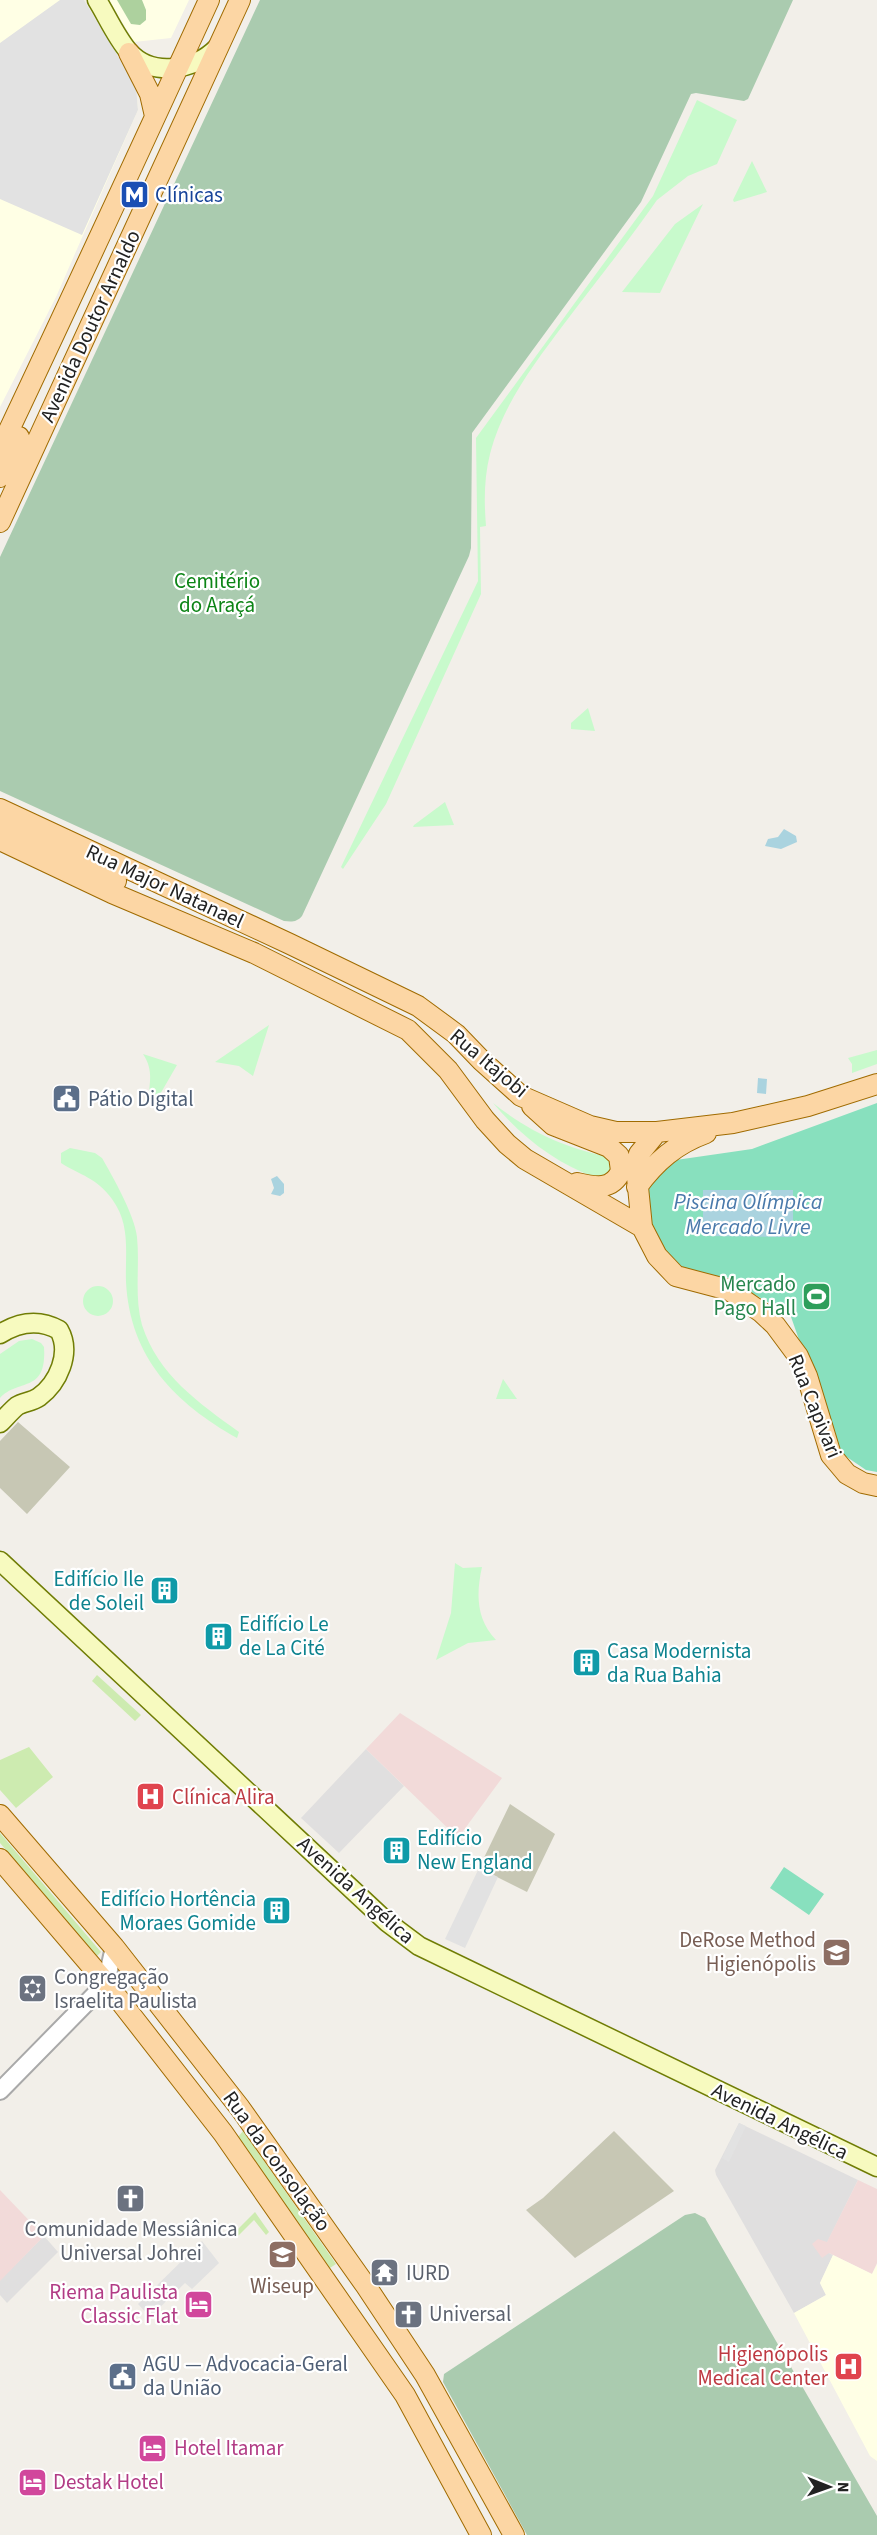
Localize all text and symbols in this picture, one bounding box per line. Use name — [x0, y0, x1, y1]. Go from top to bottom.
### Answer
metro station icon: Clínicas — [118, 179, 150, 211]
place label: Clínicas — [155, 180, 223, 210]
street label: Avenida Doutor Arnaldo — [32, 225, 148, 427]
park label: Cemitério do Araçá — [174, 566, 260, 620]
street label: Rua Major Natanael — [81, 836, 249, 936]
street label: Rua Itajobi — [443, 1021, 535, 1105]
public building icon: Pátio Digital — [51, 1083, 83, 1115]
place label: Pátio Digital — [88, 1084, 194, 1114]
water label: Piscina Olímpica Mercado Livre — [674, 1186, 823, 1243]
place label: Mercado Pago Hall — [714, 1269, 796, 1323]
sports icon: Mercado Pago Hall — [801, 1280, 833, 1312]
street label: Rua Capivari — [780, 1349, 850, 1463]
place label: Edifício Ile de Soleil — [53, 1564, 144, 1618]
building icon: Edifício Ile de Soleil — [149, 1575, 181, 1607]
place label: Edifício Le de La Cité — [239, 1609, 329, 1663]
building icon: Edifício Le de La Cité — [202, 1620, 234, 1652]
place label: Casa Modernista da Rua Bahia — [607, 1636, 751, 1690]
building icon: Casa Modernista da Rua Bahia — [570, 1647, 602, 1679]
hospital icon: Clínica Alira — [135, 1781, 167, 1813]
place label: Clínica Alira — [172, 1782, 275, 1812]
place label: Edifício New England — [417, 1823, 533, 1877]
street label: Avenida Angélica — [291, 1829, 421, 1951]
building icon: Edifício New England — [380, 1834, 412, 1866]
place label: Edifício Hortência Moraes Gomide — [100, 1884, 256, 1938]
building icon: Edifício Hortência Moraes Gomide — [261, 1895, 293, 1927]
place label: DeRose Method Higienópolis — [679, 1925, 816, 1979]
school or university icon: DeRose Method Higienópolis — [821, 1936, 853, 1968]
place label: Congregação Israelita Paulista — [54, 1962, 197, 2016]
synagogue icon: Congregação Israelita Paulista — [17, 1973, 49, 2005]
street label: Avenida Angélica — [707, 2075, 853, 2167]
street label: Rua da Consolação — [216, 2085, 338, 2237]
church icon: Comunidade Messiânica Universal Johrei — [115, 2182, 147, 2214]
place label: Comunidade Messiânica Universal Johrei — [24, 2214, 238, 2268]
school or university icon: Wiseup — [266, 2239, 298, 2271]
temple icon: IURD — [369, 2257, 401, 2289]
place label: IURD — [406, 2258, 450, 2288]
place label: Wiseup — [250, 2271, 314, 2301]
place label: Riema Paulista Classic Flat — [49, 2277, 178, 2331]
hotel icon: Riema Paulista Classic Flat — [183, 2288, 215, 2320]
church icon: Universal — [392, 2298, 424, 2330]
place label: Universal — [429, 2299, 511, 2329]
place label: Higienópolis Medical Center — [698, 2339, 829, 2393]
place label: AGU — Advocacia-Geral da União — [143, 2349, 348, 2403]
hospital icon: Higienópolis Medical Center — [833, 2350, 865, 2382]
public building icon: AGU — Advocacia-Geral da União — [106, 2360, 138, 2392]
hotel icon: Hotel Itamar — [137, 2432, 169, 2464]
place label: Hotel Itamar — [174, 2433, 284, 2463]
north arrow — [799, 2457, 859, 2517]
hotel icon: Destak Hotel — [16, 2466, 48, 2498]
place label: Destak Hotel — [53, 2467, 164, 2497]
text: N — [832, 2482, 854, 2493]

